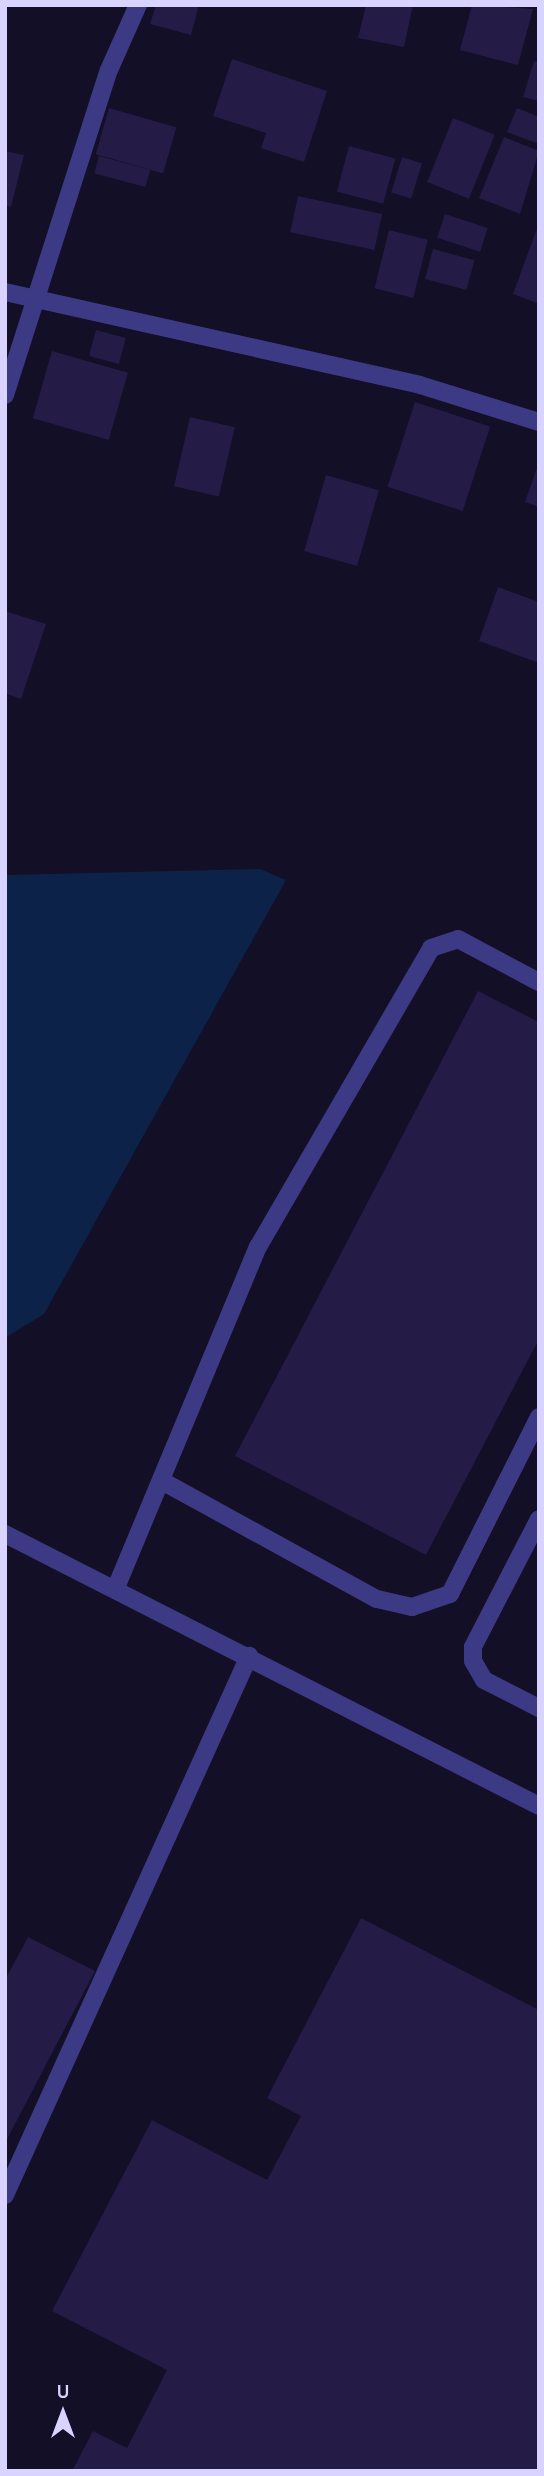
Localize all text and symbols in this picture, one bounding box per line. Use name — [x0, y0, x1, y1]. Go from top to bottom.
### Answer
north arrow — [28, 2378, 98, 2448]
text: U — [56, 2381, 70, 2403]

